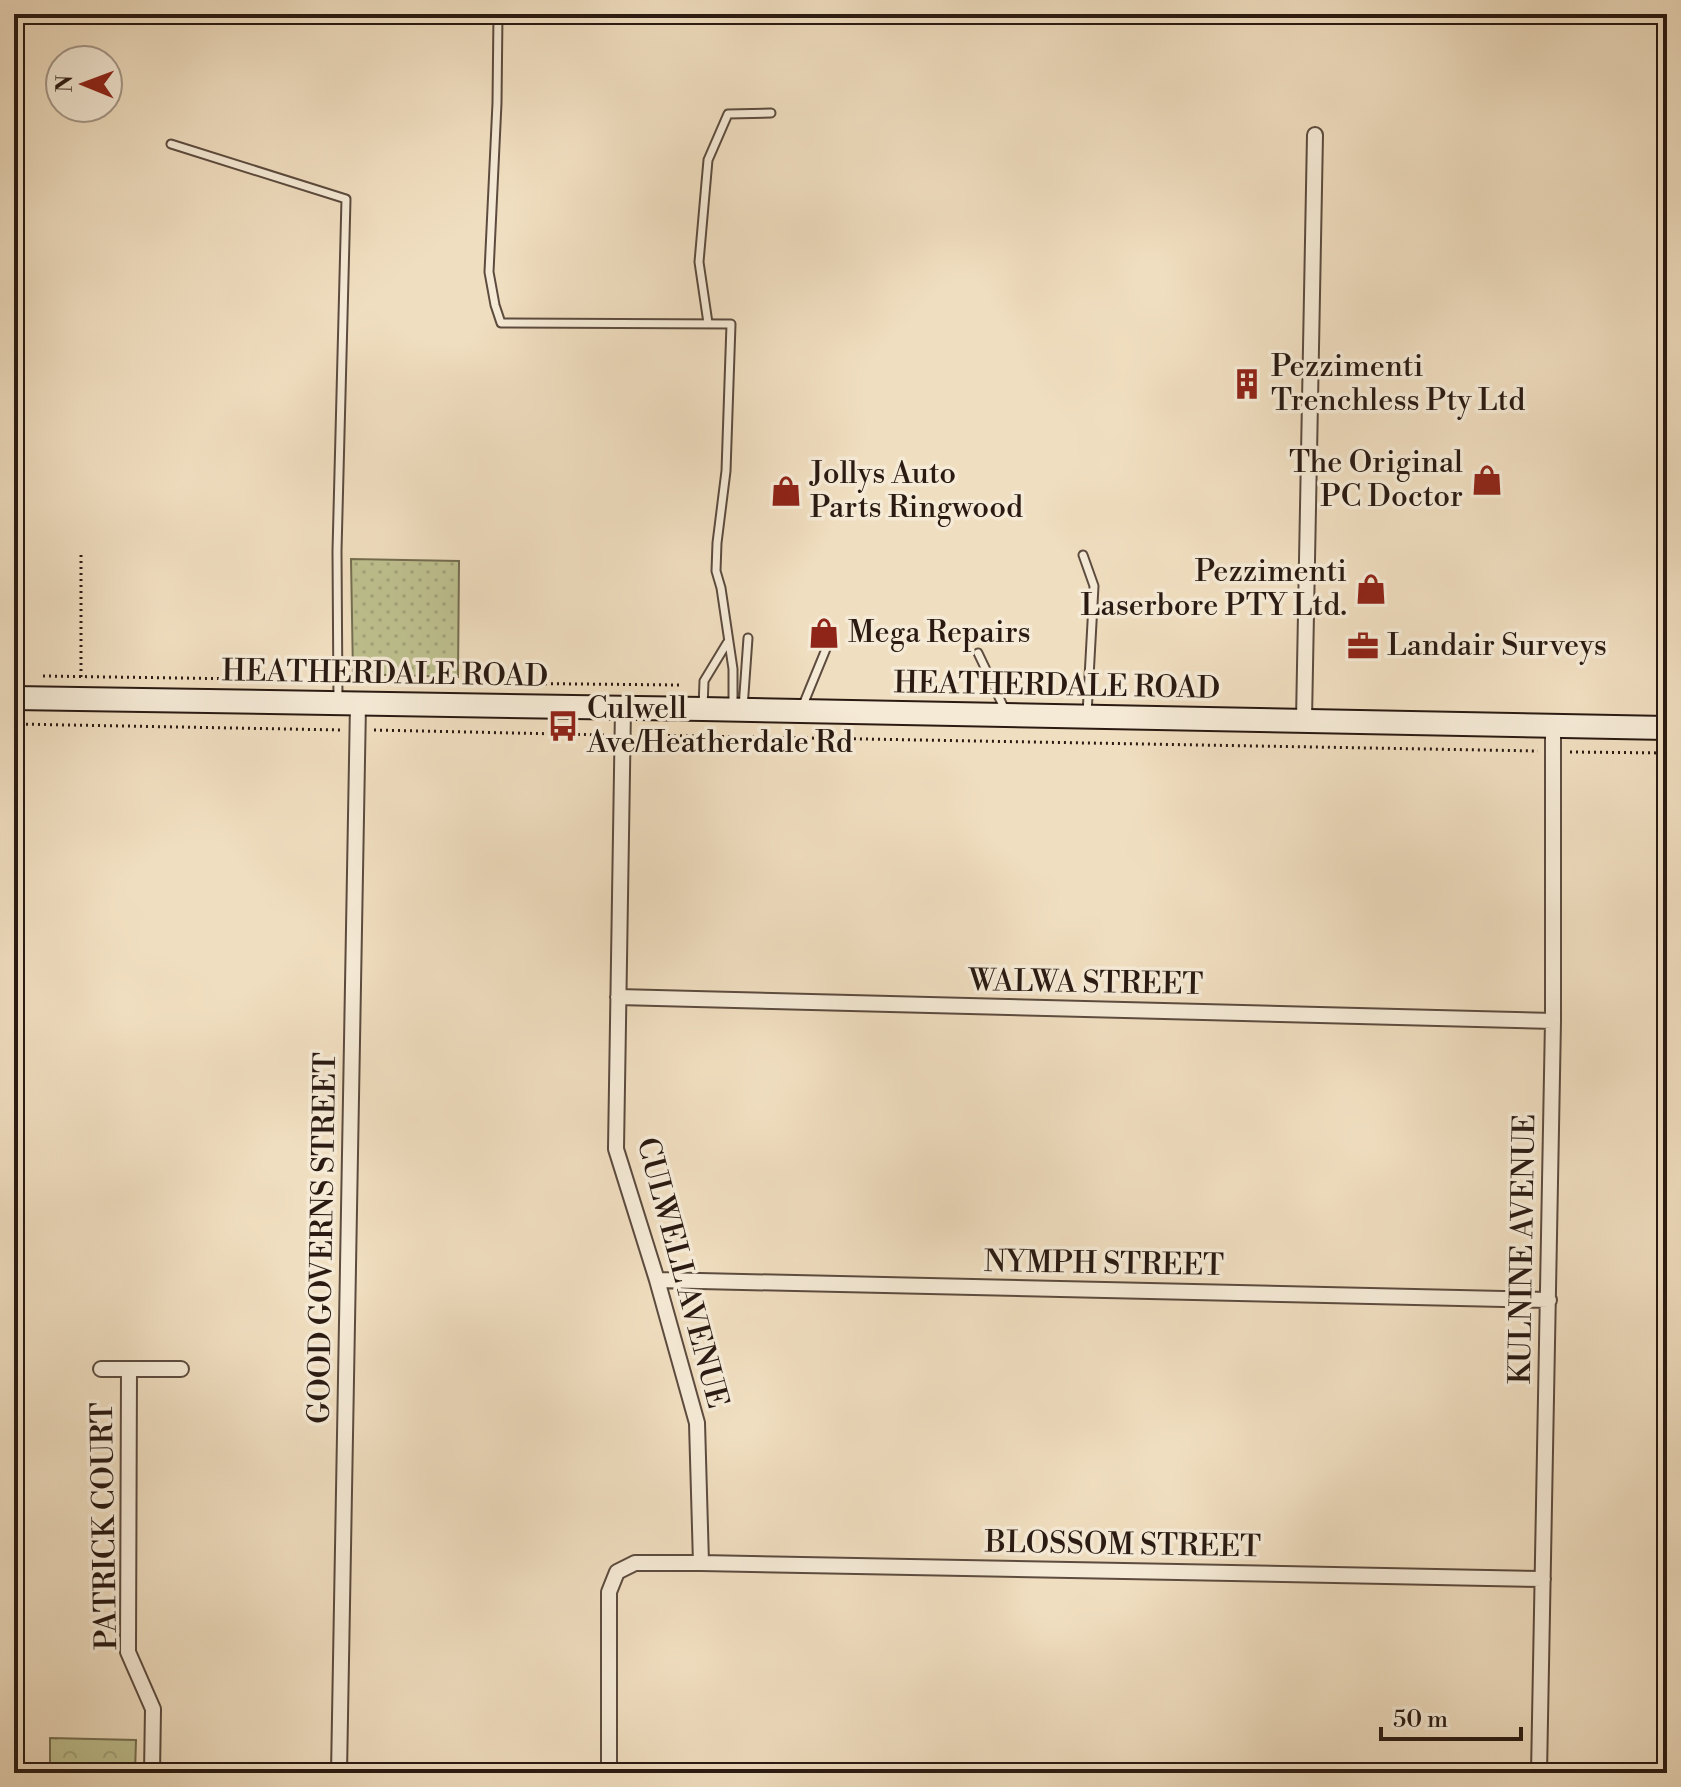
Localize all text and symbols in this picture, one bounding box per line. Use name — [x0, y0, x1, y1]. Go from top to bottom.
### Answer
north arrow — [44, 44, 124, 124]
text: N — [52, 74, 79, 93]
place label: Pezzimenti Trenchless Pty Ltd — [1271, 348, 1525, 420]
building icon: Pezzimenti Trenchless Pty Ltd — [1230, 367, 1264, 401]
place label: The Original PC Doctor — [1289, 444, 1463, 516]
place label: Jollys Auto Parts Ringwood — [809, 455, 1023, 527]
shop icon: The Original PC Doctor — [1470, 463, 1504, 497]
shop icon: Jollys Auto Parts Ringwood — [769, 474, 803, 508]
place label: Pezzimenti Laserbore PTY Ltd. — [1081, 553, 1347, 625]
shop icon: Pezzimenti Laserbore PTY Ltd. — [1354, 572, 1388, 606]
place label: Mega Repairs — [848, 614, 1031, 652]
shop icon: Mega Repairs — [807, 616, 841, 650]
place label: Landair Surveys — [1387, 627, 1607, 665]
office icon: Landair Surveys — [1346, 629, 1380, 663]
street label: HEATHERDALE ROAD — [221, 652, 549, 696]
street label: HEATHERDALE ROAD — [893, 664, 1221, 708]
place label: Culwell Ave/Heatherdale Rd — [586, 690, 853, 762]
bus stop icon: Culwell Ave/Heatherdale Rd — [546, 709, 580, 743]
street label: WALWA STREET — [967, 962, 1204, 1004]
street label: GOOD GOVERNS STREET — [301, 1052, 345, 1424]
street label: KULNINE AVENUE — [1502, 1113, 1544, 1385]
street label: CULWELL AVENUE — [628, 1134, 736, 1412]
street label: NYMPH STREET — [984, 1243, 1224, 1285]
street label: PATRICK COURT — [84, 1402, 126, 1650]
street label: BLOSSOM STREET — [984, 1524, 1261, 1566]
scale bar — [1381, 1691, 1521, 1741]
text: 50 m — [1393, 1705, 1448, 1735]

